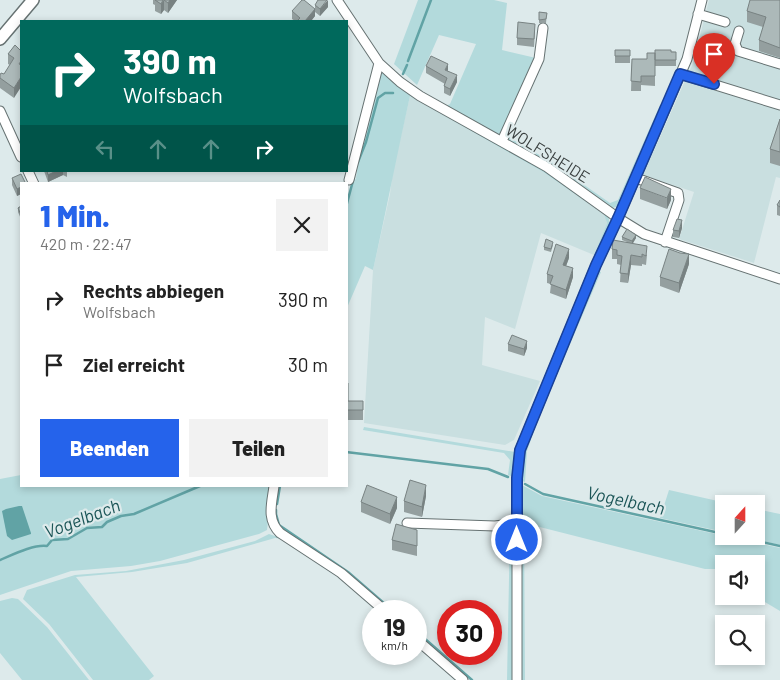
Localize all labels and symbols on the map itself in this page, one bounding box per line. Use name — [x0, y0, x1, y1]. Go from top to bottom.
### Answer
pin — [693, 33, 735, 84]
street label: WOLFSHEIDE — [503, 120, 593, 186]
water label: Vogelbach — [585, 481, 667, 519]
water label: Vogelbach — [41, 494, 123, 542]
north arrow — [715, 495, 765, 545]
position arrow — [490, 513, 542, 565]
speed limit sign: 30 — [437, 600, 502, 665]

